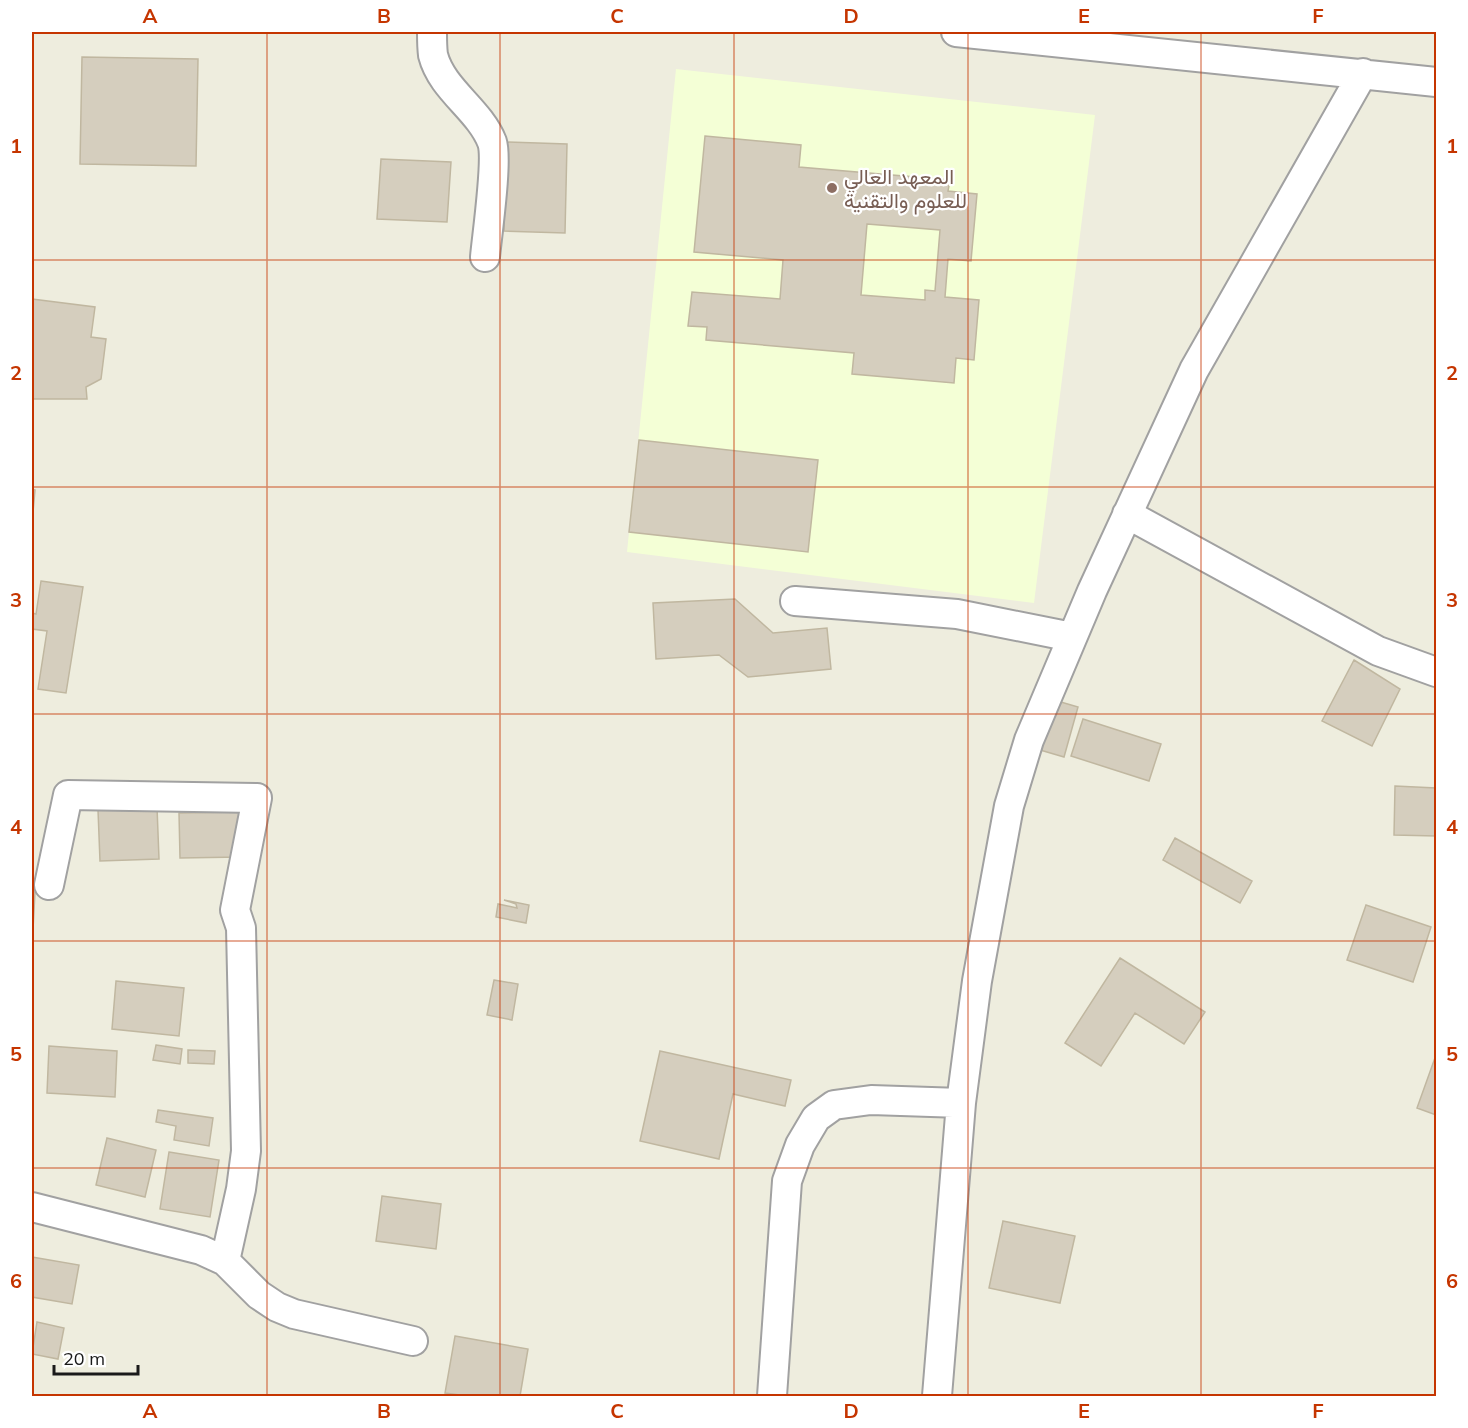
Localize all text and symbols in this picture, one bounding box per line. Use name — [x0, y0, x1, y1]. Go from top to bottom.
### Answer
text: A — [143, 3, 158, 28]
text: B — [377, 3, 391, 28]
text: C — [610, 3, 624, 28]
text: D — [843, 3, 859, 28]
text: E — [1078, 3, 1090, 28]
text: F — [1312, 3, 1324, 28]
text: 1 — [10, 133, 22, 158]
text: 1 — [1446, 133, 1458, 158]
place label: المعهد العالي للعلوم والتقنية — [844, 163, 967, 215]
marker: المعهد العالي للعلوم والتقنية — [825, 181, 839, 195]
text: 2 — [10, 360, 22, 385]
text: 2 — [1446, 360, 1458, 385]
text: 3 — [10, 587, 22, 612]
text: 3 — [1446, 587, 1458, 612]
text: 4 — [10, 814, 22, 839]
text: 4 — [1446, 814, 1458, 839]
text: 5 — [10, 1041, 22, 1066]
text: 5 — [1446, 1041, 1458, 1066]
text: 6 — [10, 1268, 22, 1293]
text: 6 — [1446, 1268, 1458, 1293]
scale bar — [54, 1338, 138, 1376]
text: 20 m — [63, 1347, 105, 1370]
text: A — [143, 1398, 158, 1423]
text: B — [377, 1398, 391, 1423]
text: C — [610, 1398, 624, 1423]
text: D — [843, 1398, 859, 1423]
text: E — [1078, 1398, 1090, 1423]
text: F — [1312, 1398, 1324, 1423]

